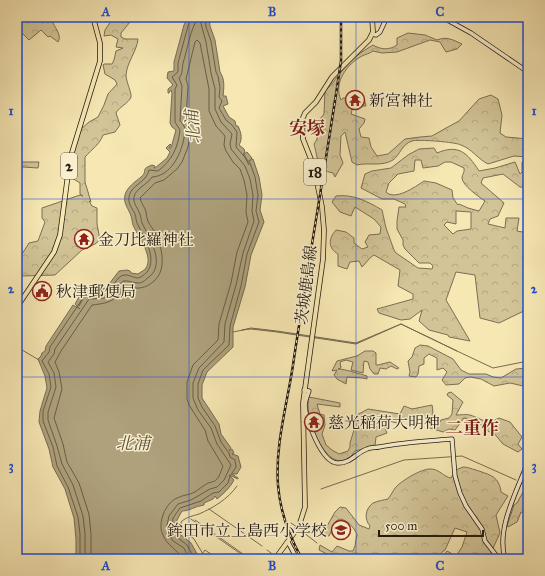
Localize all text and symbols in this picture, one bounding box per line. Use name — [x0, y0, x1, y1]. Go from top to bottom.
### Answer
text: A — [101, 4, 111, 20]
text: B — [268, 4, 277, 20]
text: C — [436, 4, 445, 20]
temple icon: 新宮神社 — [344, 89, 366, 111]
place label: 新宮神社 — [369, 91, 433, 110]
text: 1 — [8, 103, 14, 119]
text: 1 — [531, 103, 537, 119]
water label: 北浦 — [181, 106, 205, 145]
district label: 安塚 — [289, 117, 325, 139]
road number: 2 — [61, 153, 77, 179]
road number: 18 — [304, 159, 326, 185]
temple icon: 金刀比羅神社 — [73, 228, 95, 250]
place label: 金刀比羅神社 — [98, 230, 194, 249]
street label: 茨城鹿島線 — [292, 244, 320, 326]
public building icon: 秋津郵便局 — [31, 280, 53, 302]
text: 2 — [8, 281, 15, 297]
text: 2 — [531, 281, 538, 297]
place label: 秋津郵便局 — [56, 282, 136, 301]
temple icon: 慈光稲荷大明神 — [303, 411, 325, 433]
place label: 慈光稲荷大明神 — [328, 413, 440, 432]
district label: 二重作 — [445, 417, 499, 439]
water label: 北浦 — [116, 433, 153, 454]
text: 3 — [8, 458, 14, 474]
text: 3 — [531, 458, 537, 474]
scale bar — [379, 512, 483, 538]
school or university icon: 鉾田市立上島西小学校 — [330, 519, 352, 541]
text: 500 m — [385, 519, 417, 533]
place label: 鉾田市立上島西小学校 — [166, 521, 327, 540]
text: A — [101, 558, 111, 574]
text: B — [268, 558, 277, 574]
text: C — [436, 558, 445, 574]

